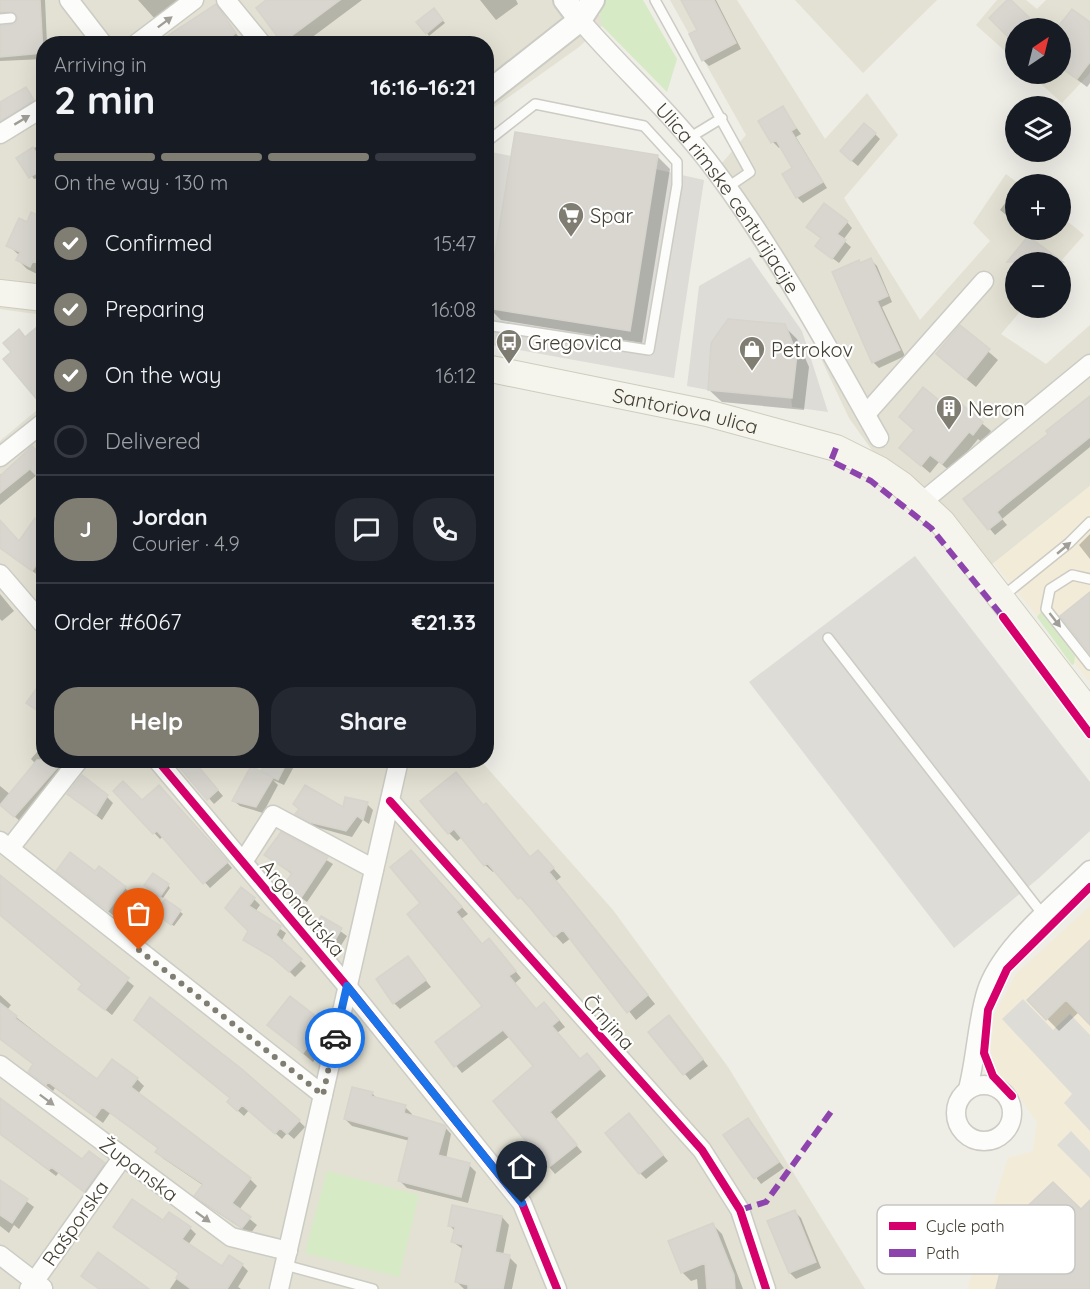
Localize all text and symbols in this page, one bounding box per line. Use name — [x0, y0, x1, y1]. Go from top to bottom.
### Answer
one-way arrow — [157, 16, 173, 28]
north arrow — [1005, 18, 1071, 84]
map controls — [1005, 18, 1071, 318]
text: Arriving in — [54, 52, 147, 77]
text: 16:16–16:21 — [370, 73, 476, 101]
text: 2 min — [54, 75, 156, 124]
button: layers — [1005, 96, 1071, 162]
street label: Ulica rimske centurijacije — [651, 97, 806, 297]
one-way arrow — [14, 115, 30, 126]
text: On the way · 130 m — [54, 170, 228, 195]
button: + — [1005, 174, 1071, 240]
supermarket icon: Spar — [556, 200, 586, 238]
place label: Spar — [590, 203, 633, 228]
icon: check — [54, 227, 87, 260]
text: Confirmed — [105, 229, 212, 257]
text: 15:47 — [434, 231, 476, 256]
button: − — [1005, 252, 1071, 318]
icon: check — [54, 293, 87, 326]
text: Preparing — [105, 295, 205, 323]
text: 16:08 — [431, 297, 476, 322]
bus stop icon: Gregovica — [494, 327, 524, 365]
place label: Gregovica — [528, 330, 622, 355]
shop icon: Petrokov — [737, 334, 767, 372]
place label: Petrokov — [771, 337, 853, 362]
icon: check — [54, 359, 87, 392]
text: On the way — [105, 361, 221, 389]
text: 16:12 — [436, 363, 476, 388]
street label: Santoriova ulica — [611, 382, 761, 439]
building icon: Neron — [934, 393, 964, 431]
place label: Neron — [968, 396, 1025, 421]
text: Delivered — [105, 427, 201, 455]
button: chat — [335, 498, 398, 561]
button: phone — [413, 498, 476, 561]
text: Jordan — [132, 503, 208, 531]
text: J — [79, 515, 92, 543]
text: Courier · 4.9 — [132, 531, 240, 556]
one-way arrow — [1056, 542, 1071, 554]
text: Order #6067 — [54, 608, 182, 636]
text: €21.33 — [412, 608, 476, 636]
one-way arrow — [1048, 612, 1061, 628]
button: Help — [54, 687, 259, 756]
button: Share — [271, 687, 476, 756]
street label: Argonautska — [255, 855, 351, 961]
pin — [113, 888, 164, 950]
icon: bag — [122, 897, 155, 930]
street label: Črnjina — [578, 989, 640, 1055]
courier — [305, 1008, 365, 1068]
icon: car — [319, 1022, 352, 1055]
one-way arrow — [39, 1094, 54, 1106]
street label: Županska — [95, 1131, 183, 1207]
pin — [496, 1141, 547, 1203]
icon: home — [505, 1150, 538, 1183]
street label: Rašporska — [36, 1175, 114, 1271]
legend — [877, 1205, 1075, 1274]
one-way arrow — [195, 1211, 211, 1223]
text: Cycle path — [926, 1216, 1005, 1236]
text: Path — [926, 1243, 960, 1263]

